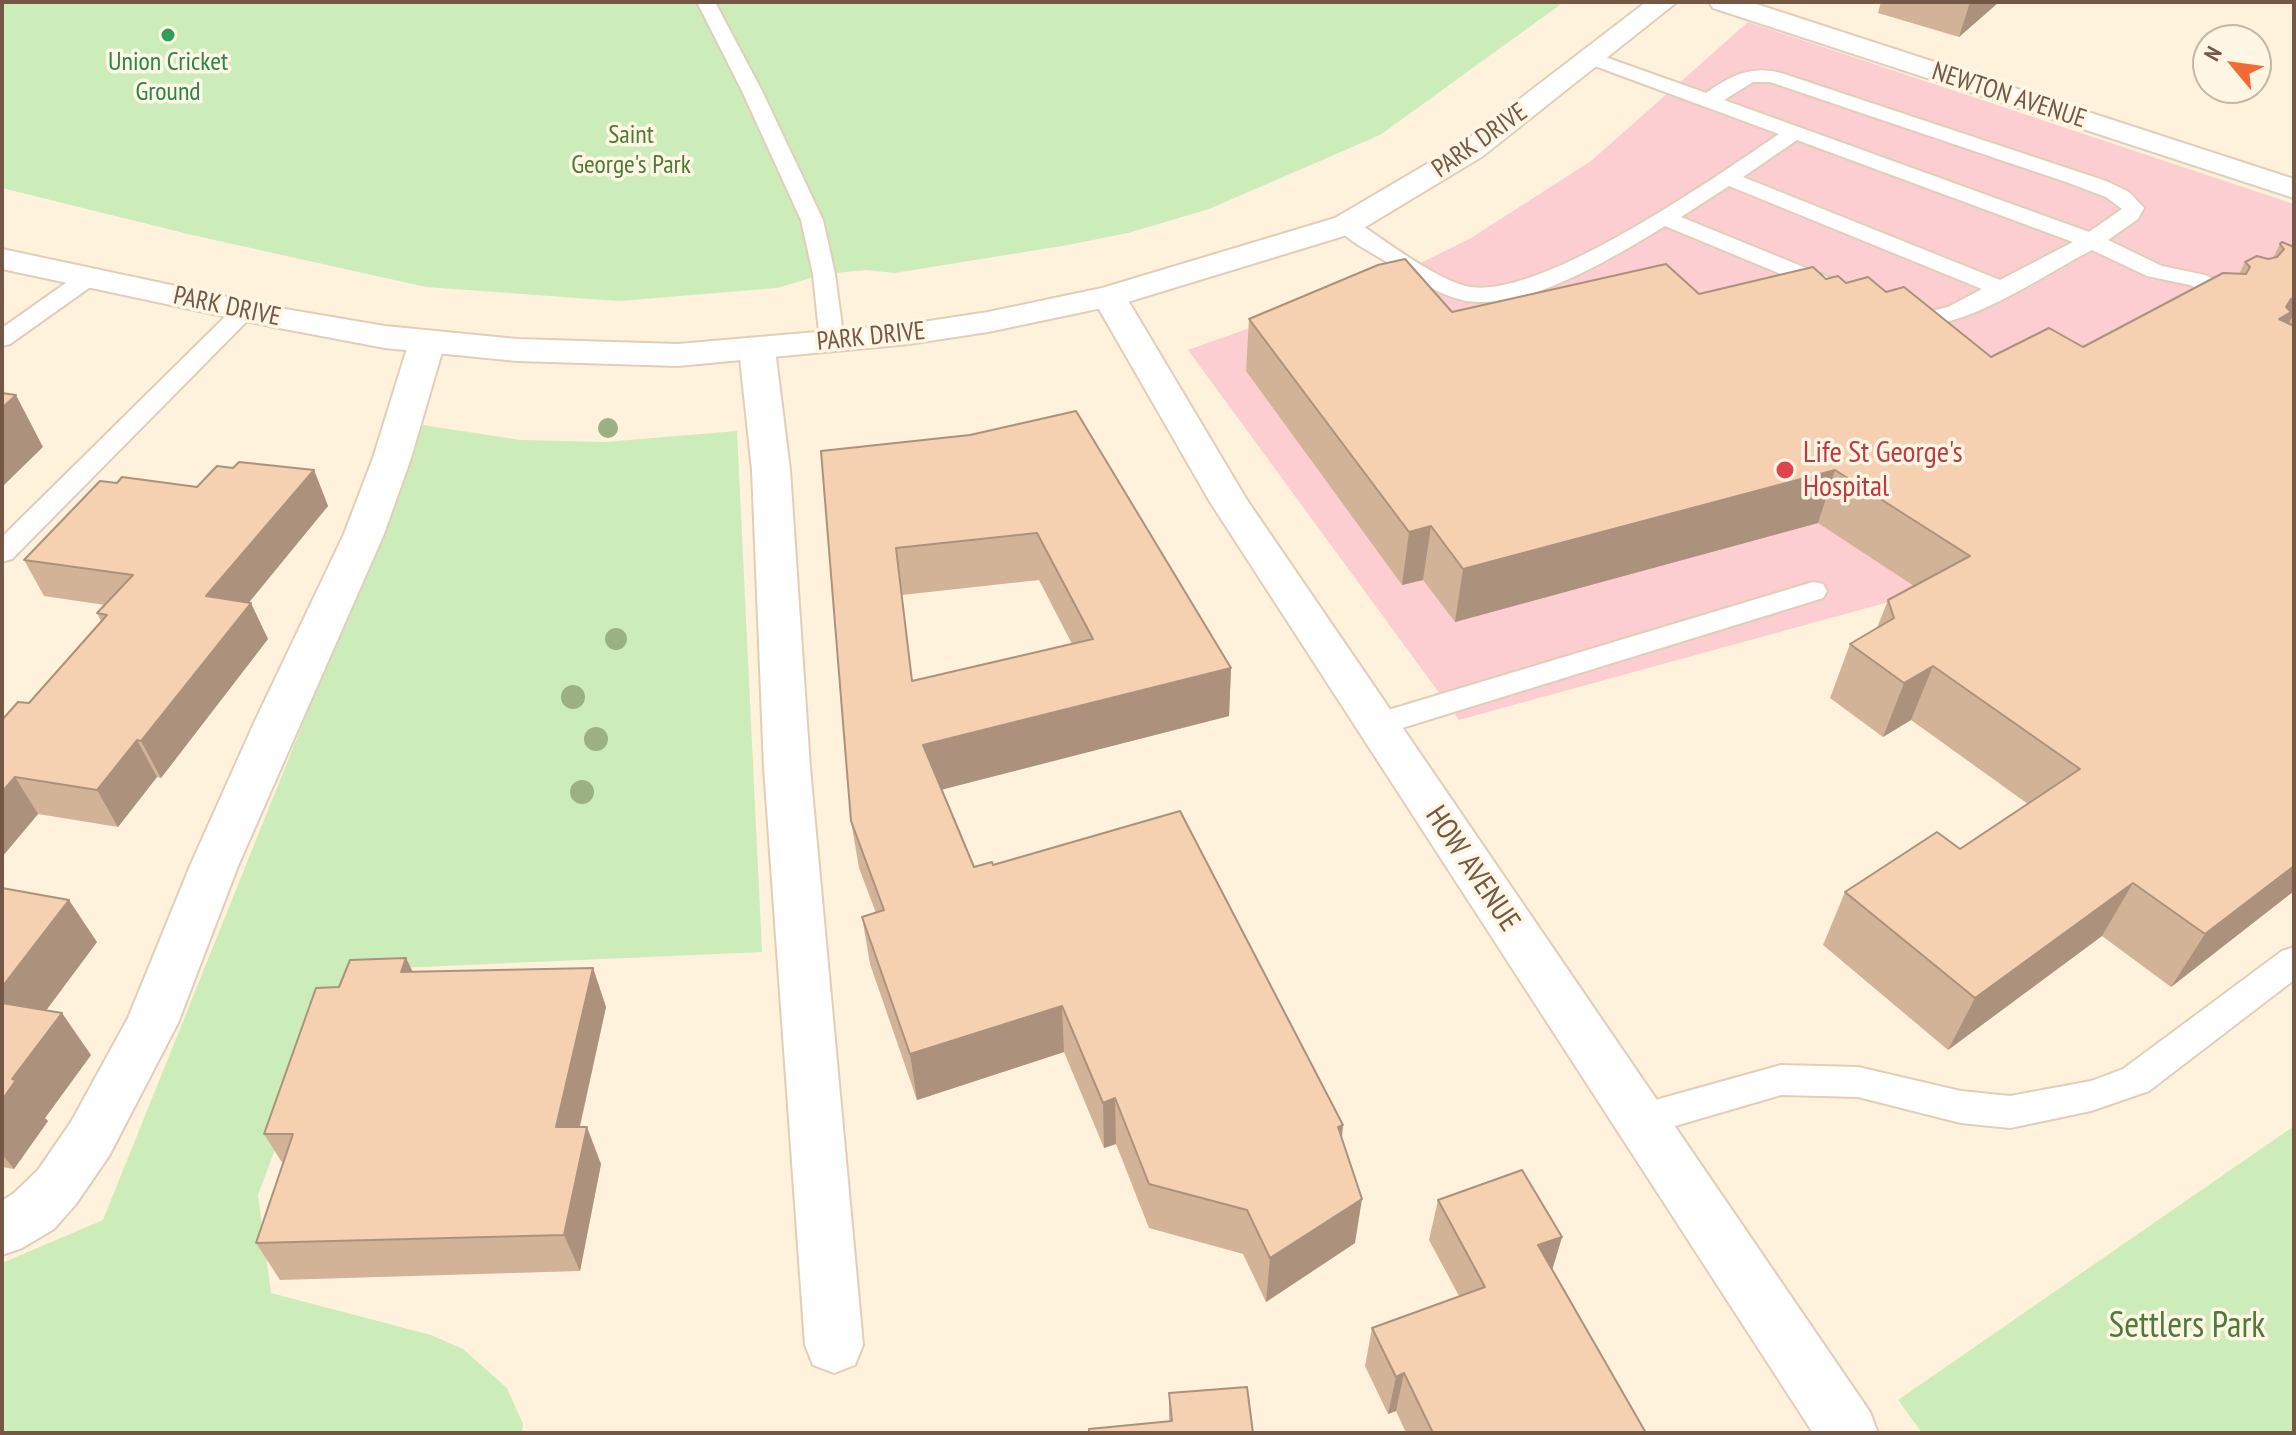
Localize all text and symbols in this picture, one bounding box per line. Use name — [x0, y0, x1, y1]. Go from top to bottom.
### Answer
north arrow — [2192, 24, 2272, 104]
marker: Union Cricket Ground — [159, 26, 177, 44]
text: N — [2198, 41, 2228, 65]
place label: Union Cricket Ground — [108, 47, 228, 108]
street label: NEWTON AVENUE — [1928, 56, 2090, 136]
street label: PARK DRIVE — [1426, 97, 1534, 185]
park label: Saint George's Park — [571, 120, 691, 182]
street label: PARK DRIVE — [171, 280, 283, 334]
street label: PARK DRIVE — [815, 316, 927, 358]
place label: Life St George's Hospital — [1803, 435, 1963, 506]
marker: Life St George's Hospital — [1774, 459, 1796, 481]
street label: HOW AVENUE — [1417, 800, 1527, 938]
park label: Settlers Park — [2109, 1305, 2265, 1349]

